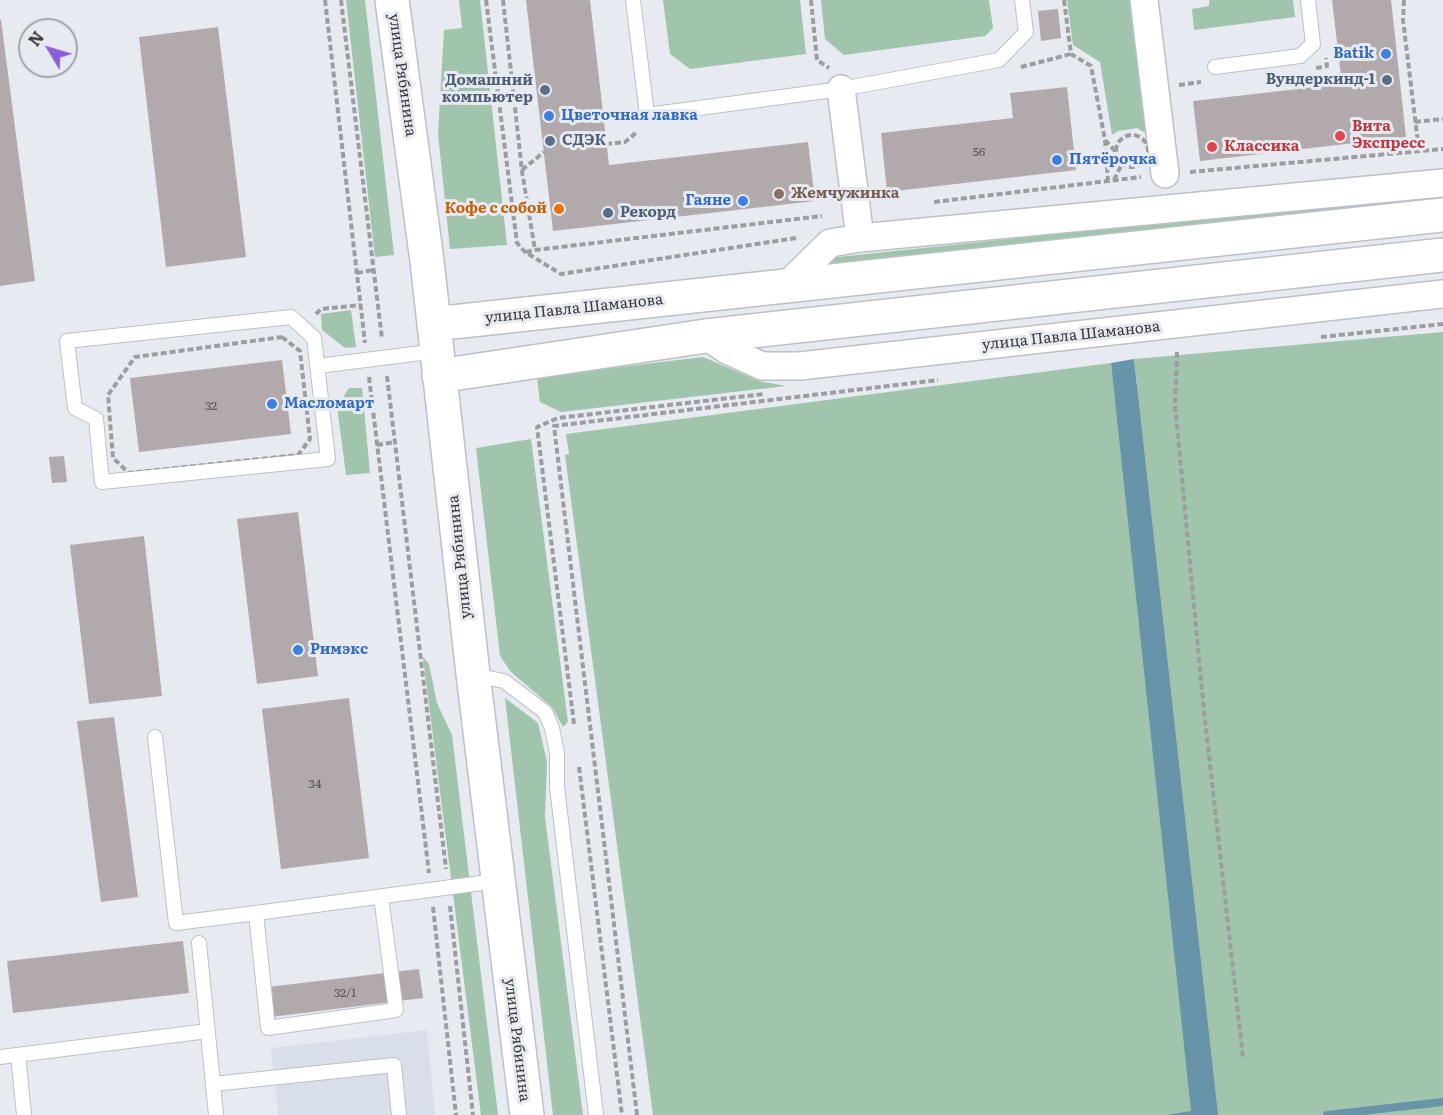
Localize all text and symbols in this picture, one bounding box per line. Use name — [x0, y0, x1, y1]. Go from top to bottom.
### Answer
street label: улица Рябинина — [384, 12, 420, 138]
north arrow — [18, 18, 78, 78]
text: N — [22, 25, 49, 51]
place label: Batik — [1333, 45, 1374, 63]
marker: Batik — [1379, 47, 1393, 61]
place label: Вундеркинд-1 — [1266, 71, 1375, 89]
place label: Домашний компьютер — [442, 72, 533, 107]
marker: Вундеркинд-1 — [1380, 73, 1394, 87]
marker: Домашний компьютер — [538, 83, 552, 97]
place label: Цветочная лавка — [561, 107, 698, 125]
marker: Цветочная лавка — [542, 109, 556, 123]
place label: Вита Экспресс — [1352, 118, 1425, 153]
marker: Вита Экспресс — [1333, 129, 1347, 143]
place label: СДЭК — [562, 132, 606, 150]
marker: СДЭК — [543, 134, 557, 148]
place label: Классика — [1224, 138, 1299, 156]
marker: Классика — [1205, 140, 1219, 154]
house number: 56 — [973, 145, 985, 159]
place label: Пятёрочка — [1069, 151, 1157, 169]
marker: Пятёрочка — [1050, 153, 1064, 167]
place label: Жемчужинка — [791, 185, 899, 203]
marker: Жемчужинка — [772, 187, 786, 201]
place label: Гаяне — [685, 192, 731, 210]
marker: Гаяне — [736, 194, 750, 208]
place label: Кофе с собой — [444, 200, 547, 218]
marker: Кофе с собой — [552, 202, 566, 216]
place label: Рекорд — [620, 204, 676, 222]
marker: Рекорд — [601, 206, 615, 220]
street label: улица Павла Шаманова — [484, 291, 664, 327]
street label: улица Павла Шаманова — [981, 318, 1161, 354]
place label: Масломарт — [284, 395, 374, 413]
marker: Масломарт — [265, 397, 279, 411]
house number: 32 — [205, 399, 217, 413]
street label: улица Рябинина — [445, 494, 475, 620]
place label: Римэкс — [310, 641, 368, 659]
marker: Римэкс — [291, 643, 305, 657]
house number: 34 — [308, 777, 322, 791]
street label: улица Рябинина — [501, 977, 533, 1103]
house number: 32/1 — [334, 986, 356, 1000]

